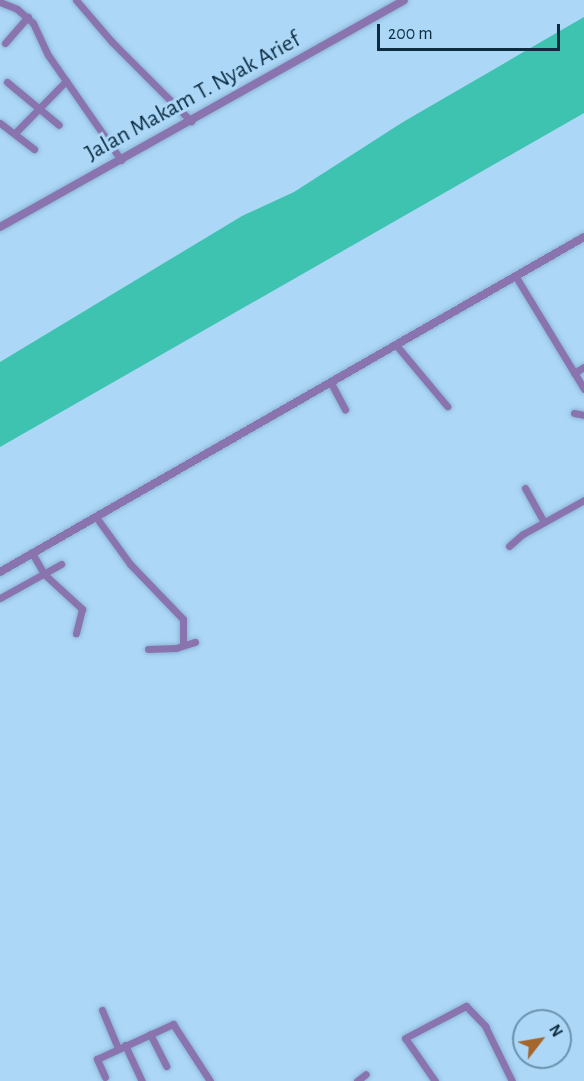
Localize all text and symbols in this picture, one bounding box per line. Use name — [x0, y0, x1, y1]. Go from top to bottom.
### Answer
scale bar — [380, 12, 563, 50]
text: 200 m — [388, 25, 433, 43]
street label: Jalan Makam T. Nyak Arief — [80, 26, 306, 168]
north arrow — [512, 1009, 572, 1069]
text: N — [546, 1022, 565, 1040]

